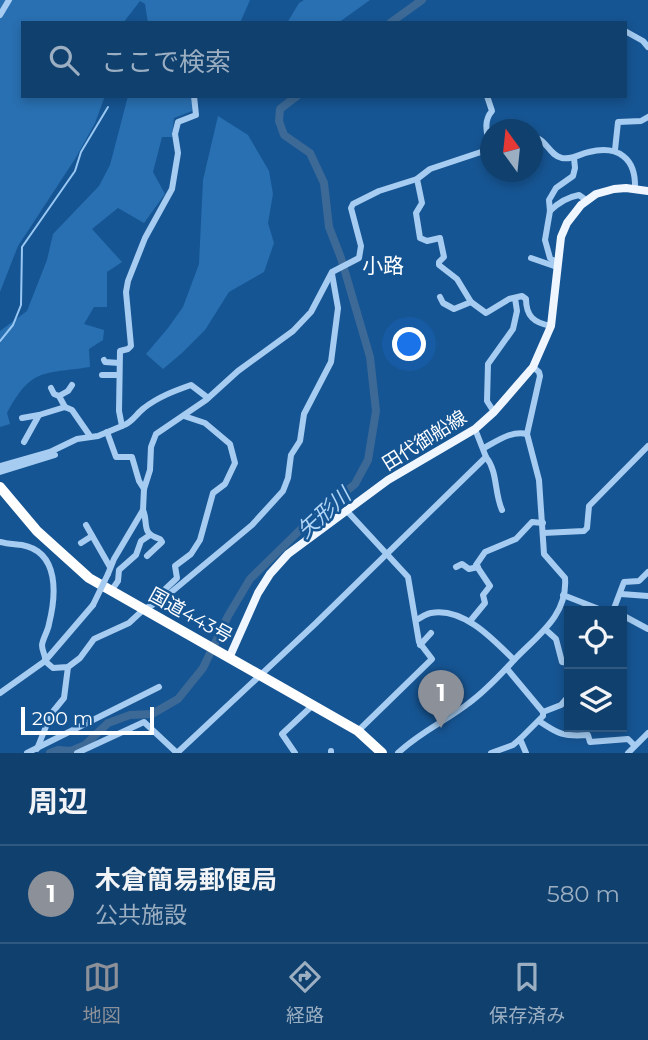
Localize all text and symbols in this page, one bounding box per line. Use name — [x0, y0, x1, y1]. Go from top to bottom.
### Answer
search box — [21, 21, 627, 98]
icon: search — [45, 41, 83, 79]
text: ここで検索 — [101, 46, 231, 78]
north arrow — [480, 119, 543, 182]
district label: 小路 — [362, 253, 404, 278]
your location — [392, 327, 426, 361]
street label: 田代御船線 — [378, 405, 471, 475]
water label: 矢形川 — [292, 481, 357, 543]
street label: 国道443号 — [145, 583, 237, 648]
map controls — [564, 606, 627, 732]
button: locate — [564, 606, 627, 669]
button: layers — [564, 669, 627, 732]
pin: 1 — [418, 670, 464, 728]
scale bar — [21, 704, 154, 736]
text: 200 m — [32, 707, 93, 730]
text: 周辺 — [28, 783, 88, 820]
text: 木倉簡易郵便局 — [95, 864, 277, 896]
text: 1 — [46, 880, 56, 908]
text: 580 m — [547, 880, 620, 908]
text: 公共施設 — [95, 901, 187, 929]
tab: 地図 — [83, 958, 121, 1027]
tab: 経路 — [286, 958, 324, 1027]
tab: 保存済み — [489, 958, 565, 1027]

